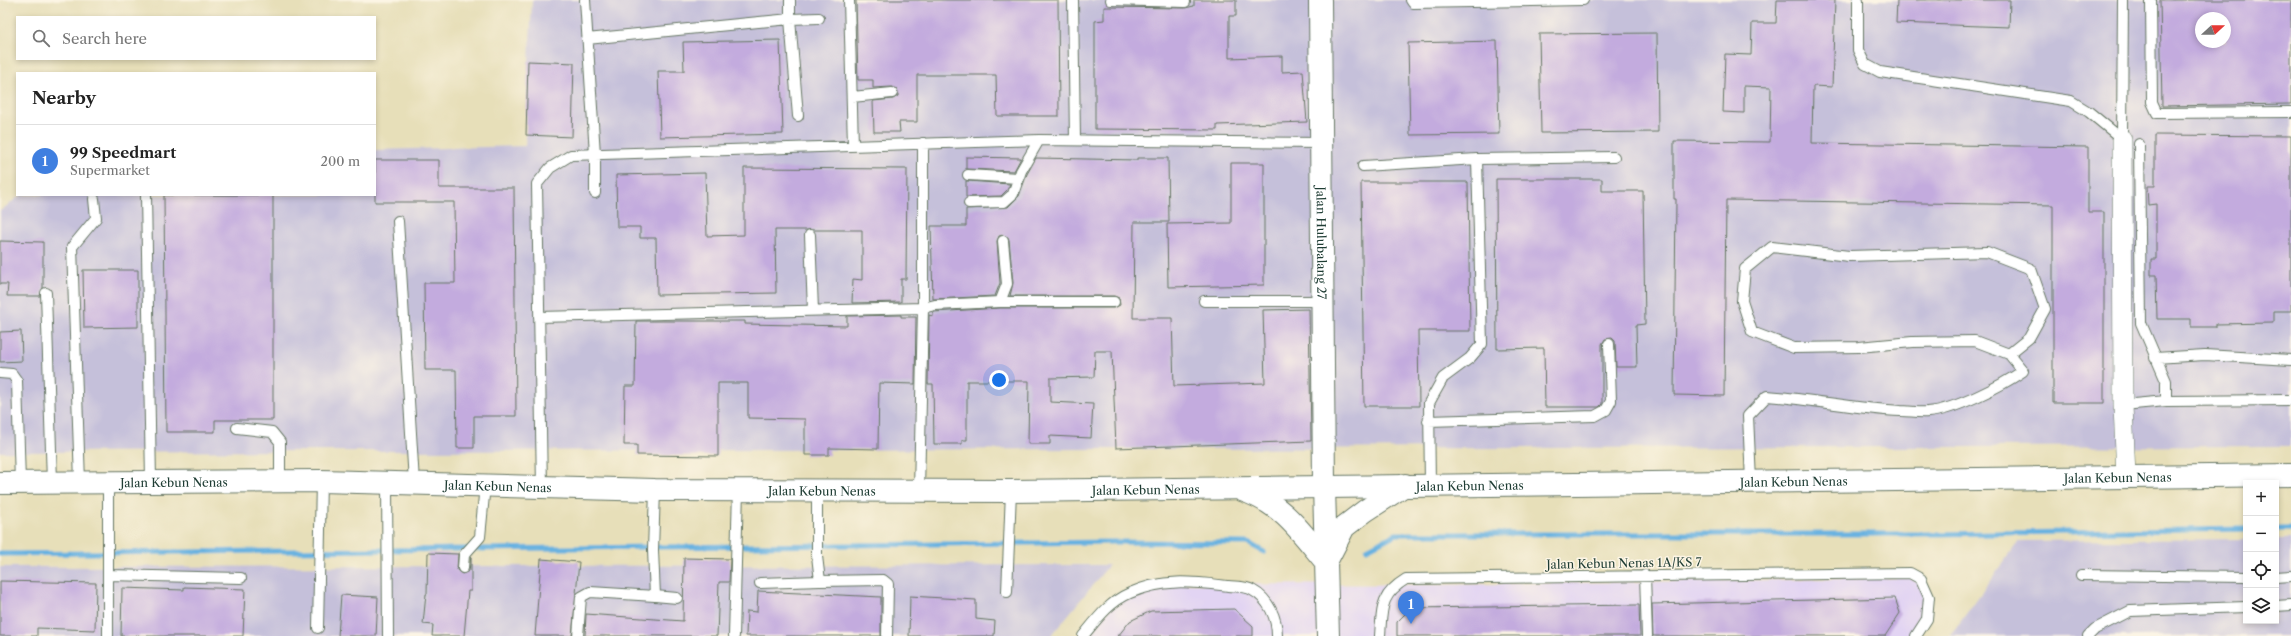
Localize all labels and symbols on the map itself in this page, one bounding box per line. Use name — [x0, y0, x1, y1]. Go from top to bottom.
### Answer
north arrow — [2195, 12, 2231, 48]
street label: Jalan Hulubalang 27 — [1314, 184, 1330, 300]
your location — [989, 370, 1009, 390]
street label: Jalan Kebun Nenas — [2062, 469, 2172, 485]
street label: Jalan Kebun Nenas — [1738, 473, 1848, 489]
street label: Jalan Kebun Nenas — [118, 474, 228, 490]
street label: Jalan Kebun Nenas — [442, 477, 552, 495]
street label: Jalan Kebun Nenas — [1414, 477, 1524, 493]
street label: Jalan Kebun Nenas — [1090, 481, 1200, 498]
street label: Jalan Kebun Nenas — [766, 483, 876, 498]
street label: Jalan Kebun Nenas 1A/KS 7 — [1544, 554, 1702, 572]
pin: 1 — [1398, 591, 1424, 624]

